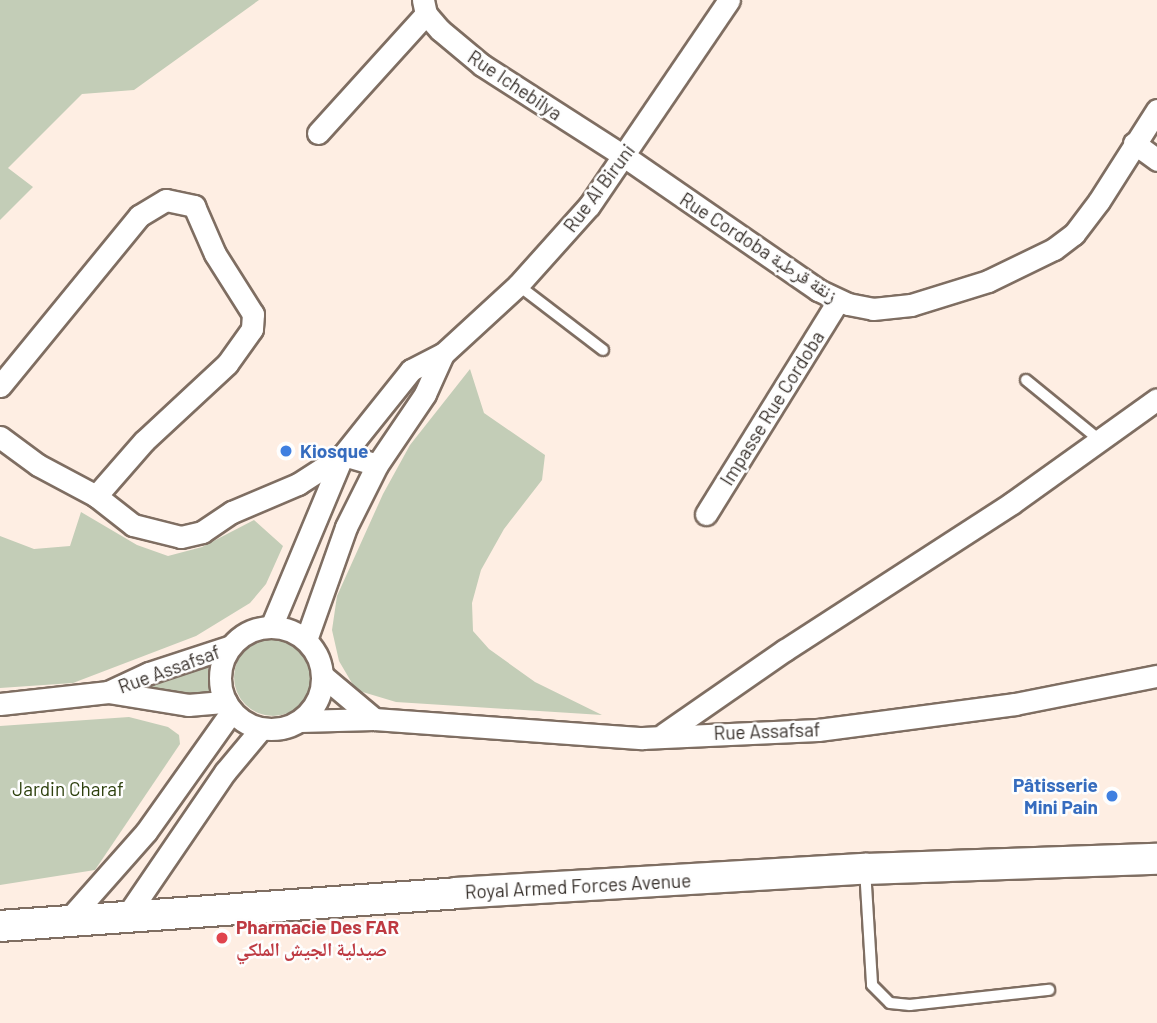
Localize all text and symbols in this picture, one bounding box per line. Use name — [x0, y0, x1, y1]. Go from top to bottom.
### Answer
street label: Rue Ichebilya — [464, 45, 566, 125]
street label: Rue Al Biruni — [558, 139, 640, 237]
street label: Rue Cordoba زنقة قرطبة — [676, 187, 842, 307]
street label: Impasse Rue Cordoba — [715, 326, 829, 490]
place label: Kiosque — [300, 440, 368, 462]
marker: Kiosque — [278, 443, 294, 459]
street label: Rue Assafsaf — [115, 640, 223, 698]
street label: Rue Assafsaf — [713, 718, 821, 744]
place label: Pâtisserie Mini Pain — [1013, 774, 1098, 818]
park label: Jardin Charaf — [12, 778, 124, 800]
marker: Pâtisserie Mini Pain — [1104, 788, 1120, 804]
street label: Royal Armed Forces Avenue — [464, 869, 692, 903]
place label: Pharmacie Des FAR صيدلية الجيش الملكي — [236, 916, 399, 960]
marker: Pharmacie Des FAR صيدلية الجيش الملكي — [214, 930, 230, 946]

